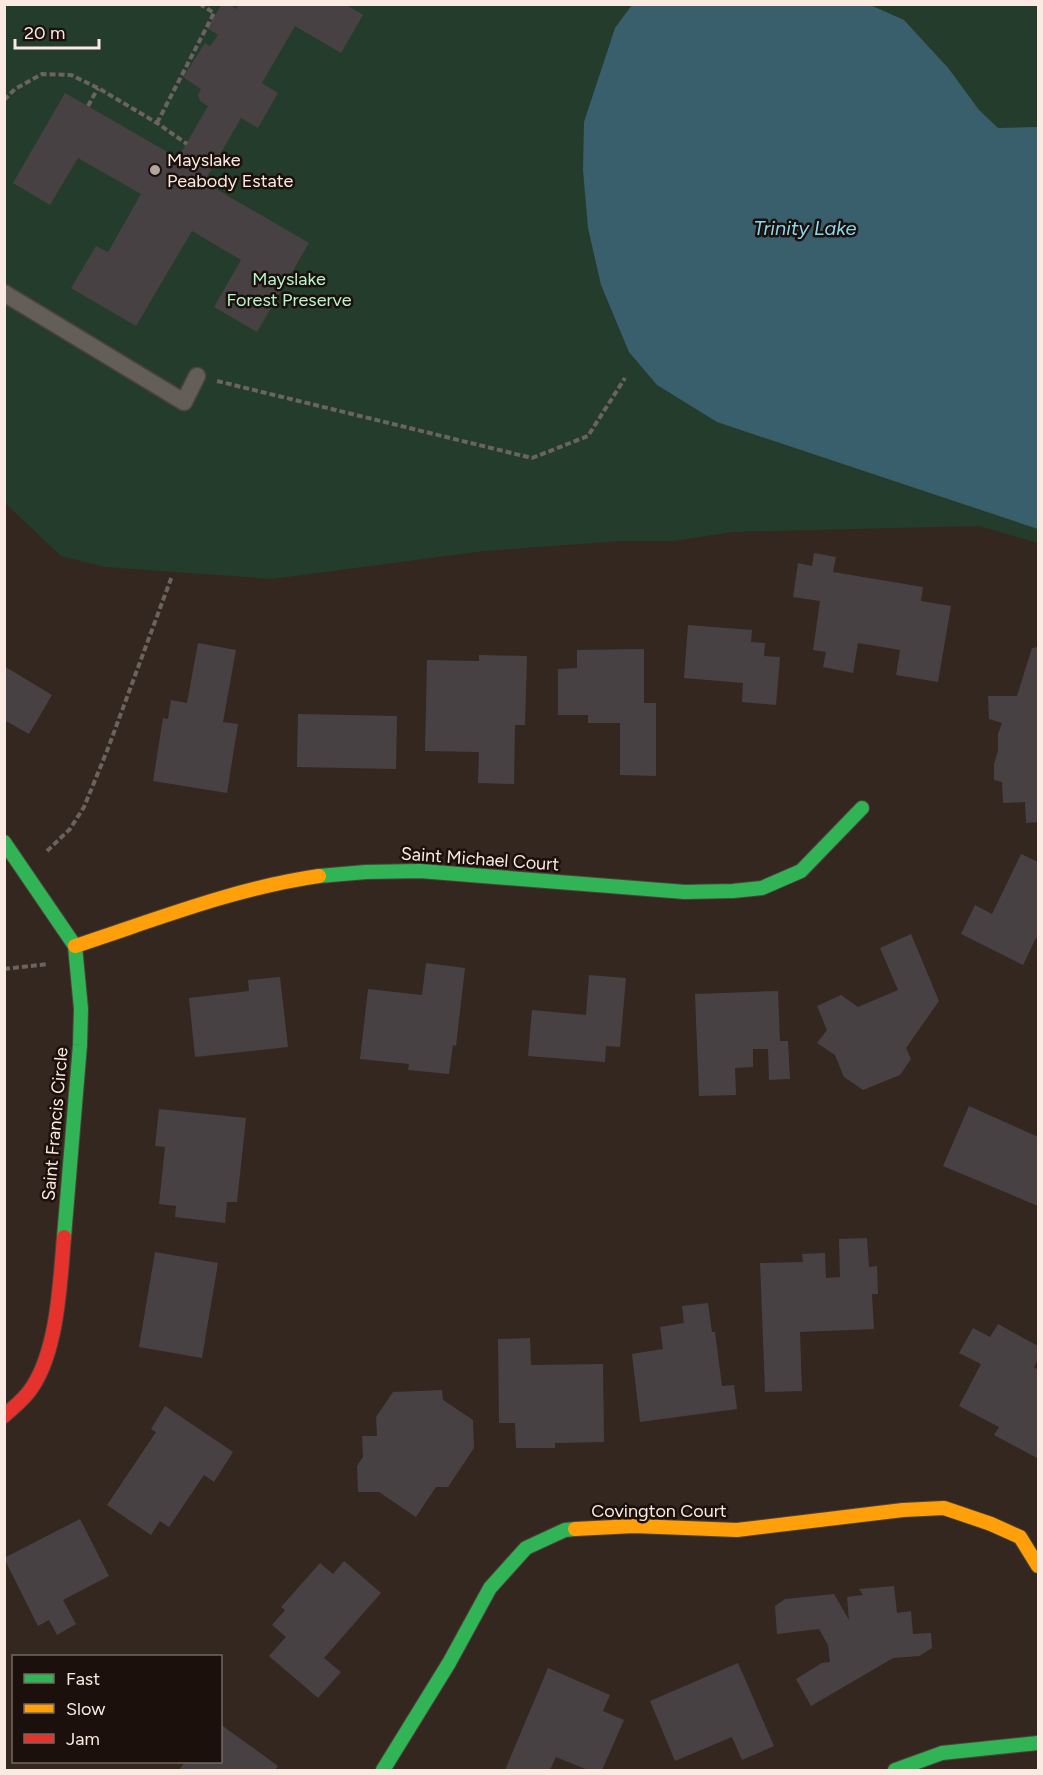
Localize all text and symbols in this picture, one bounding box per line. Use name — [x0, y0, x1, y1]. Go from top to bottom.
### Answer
scale bar — [15, 12, 99, 50]
text: 20 m — [24, 22, 65, 44]
place label: Mayslake Peabody Estate — [167, 149, 293, 192]
marker: Mayslake Peabody Estate — [148, 163, 162, 177]
water label: Trinity Lake — [753, 216, 857, 240]
park label: Mayslake Forest Preserve — [226, 268, 352, 311]
street label: Saint Michael Court — [400, 842, 560, 876]
street label: Saint Francis Circle — [37, 1046, 73, 1202]
street label: Covington Court — [591, 1500, 727, 1522]
legend — [12, 1655, 222, 1763]
text: Fast — [66, 1668, 100, 1690]
text: Slow — [66, 1698, 105, 1720]
text: Jam — [66, 1728, 100, 1750]

